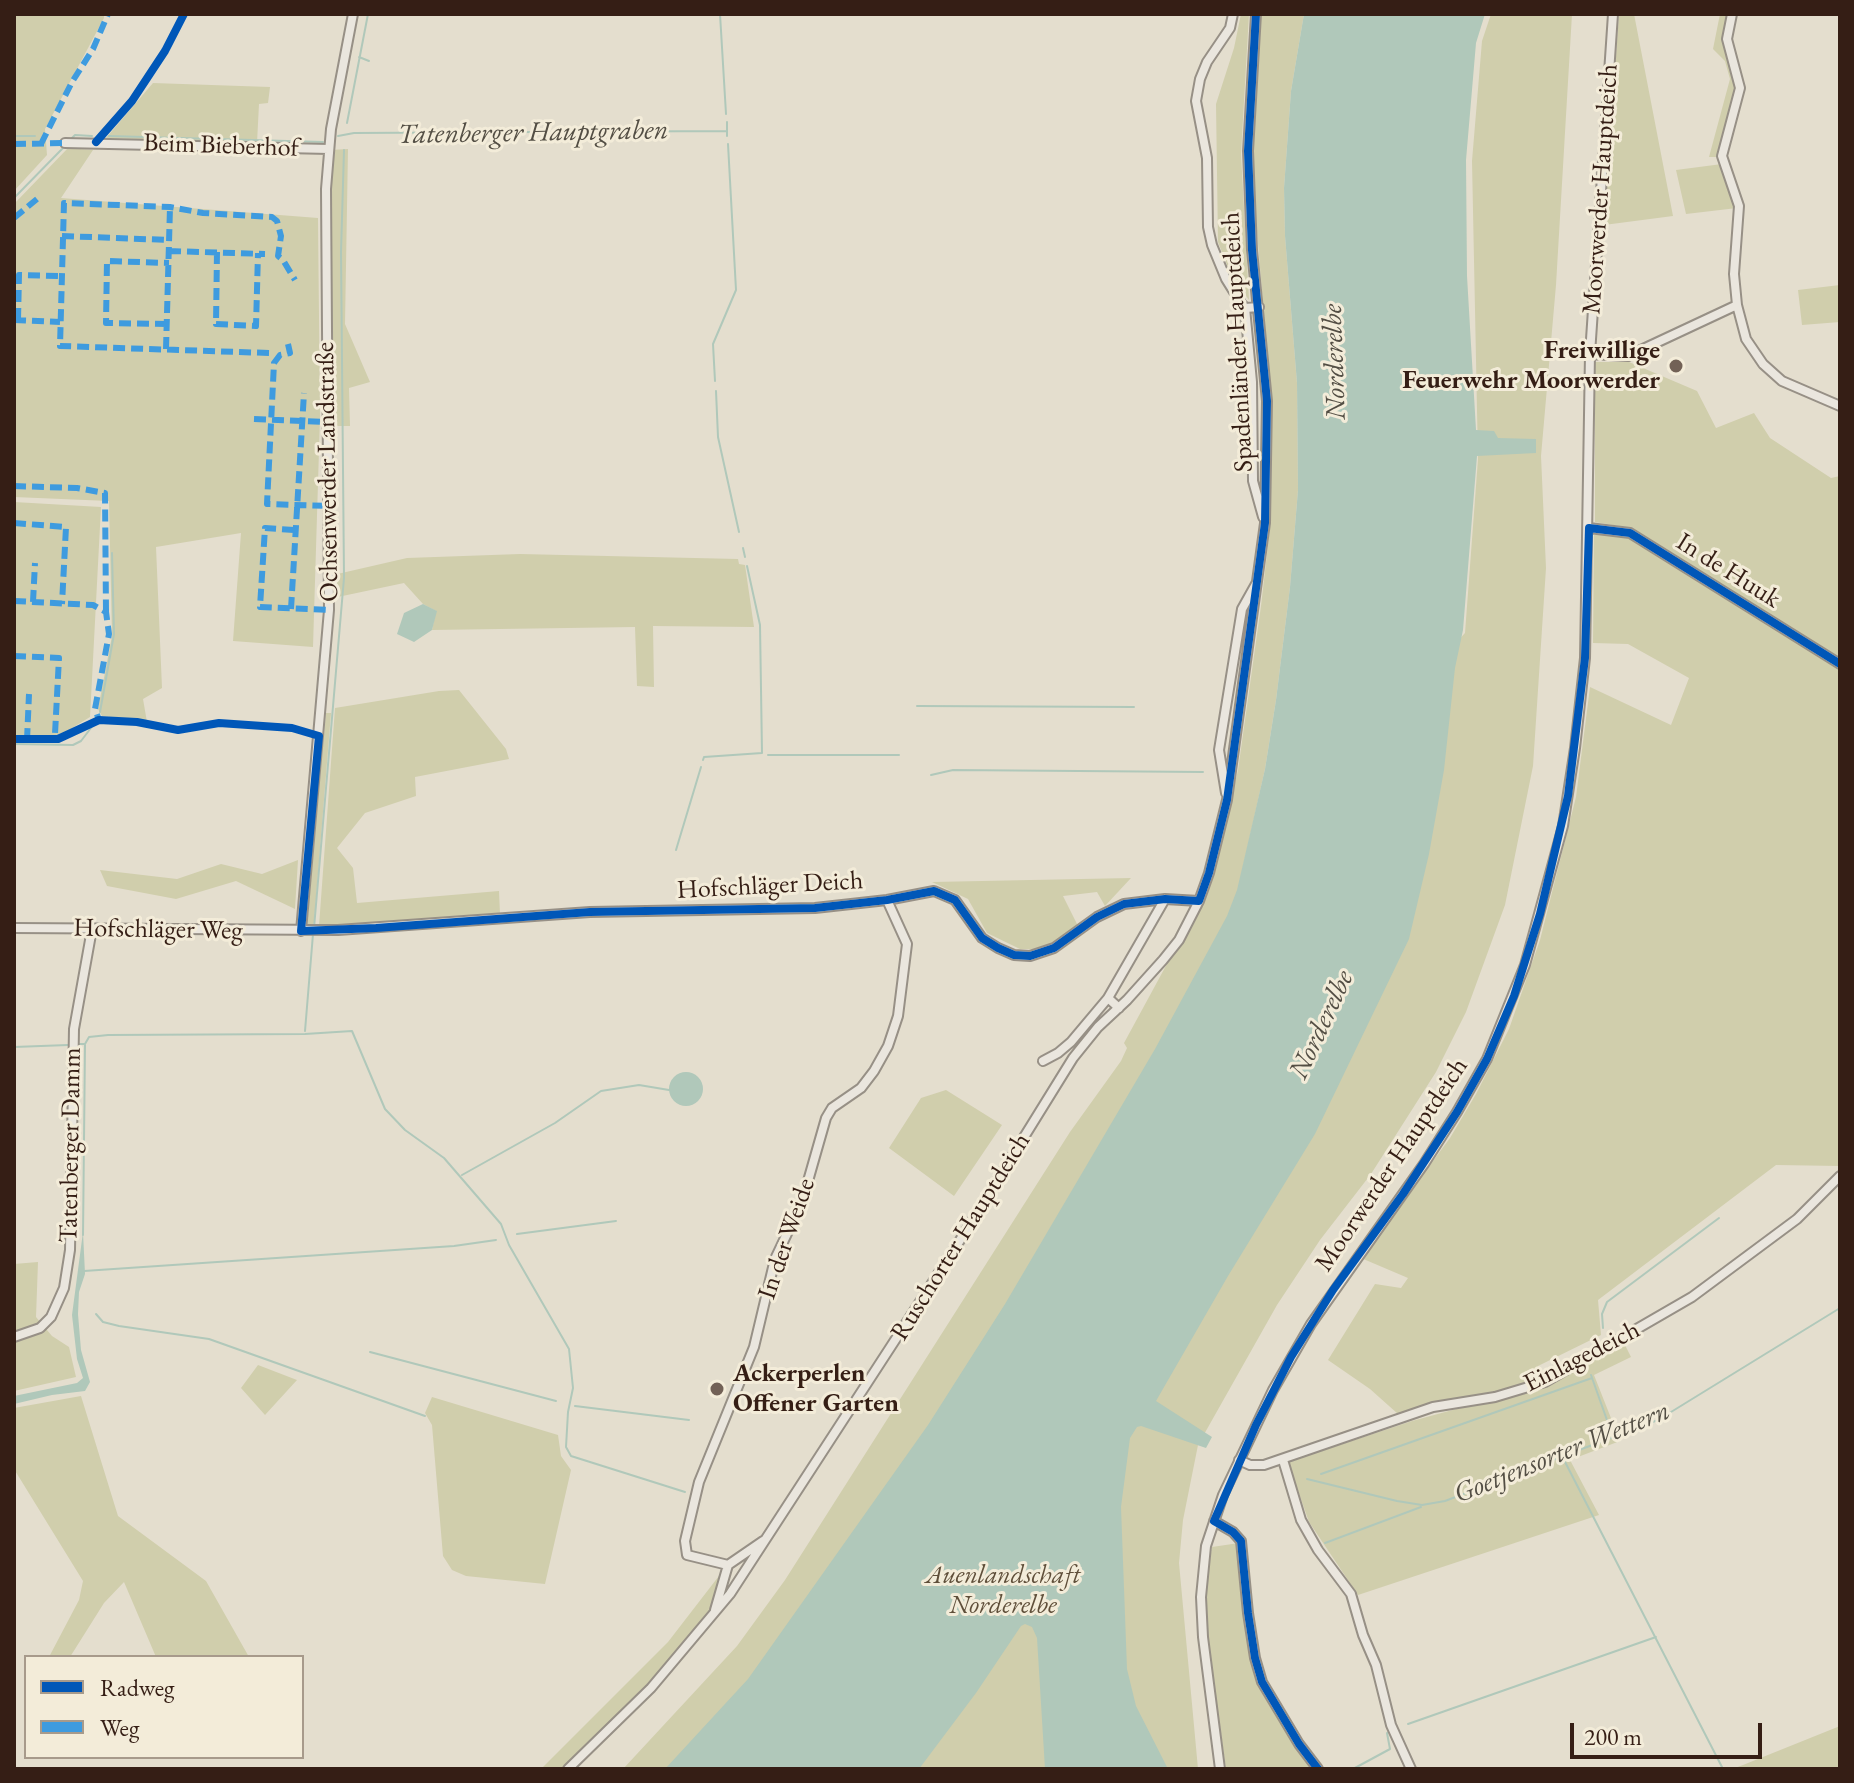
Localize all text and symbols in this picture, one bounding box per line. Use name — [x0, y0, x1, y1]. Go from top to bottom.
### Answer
street label: Moorwerder Hauptdeich — [1577, 63, 1625, 315]
water label: Tatenberger Hauptgraben — [397, 114, 669, 152]
street label: Beim Bieberhof — [143, 128, 299, 164]
street label: Spadenländer Hauptdeich — [1216, 211, 1260, 473]
water label: Norderelbe — [1316, 303, 1354, 421]
place label: Freiwillige Feuerwehr Moorwerder — [1402, 335, 1660, 396]
street label: Ochsenwerder Landstraße — [310, 342, 346, 602]
marker: Freiwillige Feuerwehr Moorwerder — [1667, 357, 1685, 375]
street label: In de Huuk — [1670, 527, 1786, 615]
street label: Hofschläger Deich — [676, 866, 864, 906]
street label: Hofschläger Weg — [73, 913, 243, 947]
water label: Norderelbe — [1282, 965, 1362, 1085]
street label: Tatenberger Damm — [54, 1047, 88, 1243]
street label: Moorwerder Hauptdeich — [1309, 1052, 1475, 1278]
street label: Ruschorter Hauptdeich — [885, 1127, 1037, 1347]
street label: In der Weide — [752, 1174, 822, 1304]
street label: Einlagedeich — [1519, 1314, 1645, 1400]
place label: Ackerperlen Offener Garten — [733, 1358, 899, 1420]
marker: Ackerperlen Offener Garten — [708, 1380, 726, 1398]
water label: Goetjensorter Wettern — [1449, 1394, 1675, 1512]
park label: Auenlandschaft Norderelbe — [926, 1560, 1080, 1622]
legend — [24, 1655, 304, 1759]
text: Radweg — [100, 1672, 174, 1703]
scale bar — [1574, 1707, 1766, 1757]
text: Weg — [100, 1712, 139, 1743]
text: 200 m — [1584, 1721, 1642, 1752]

